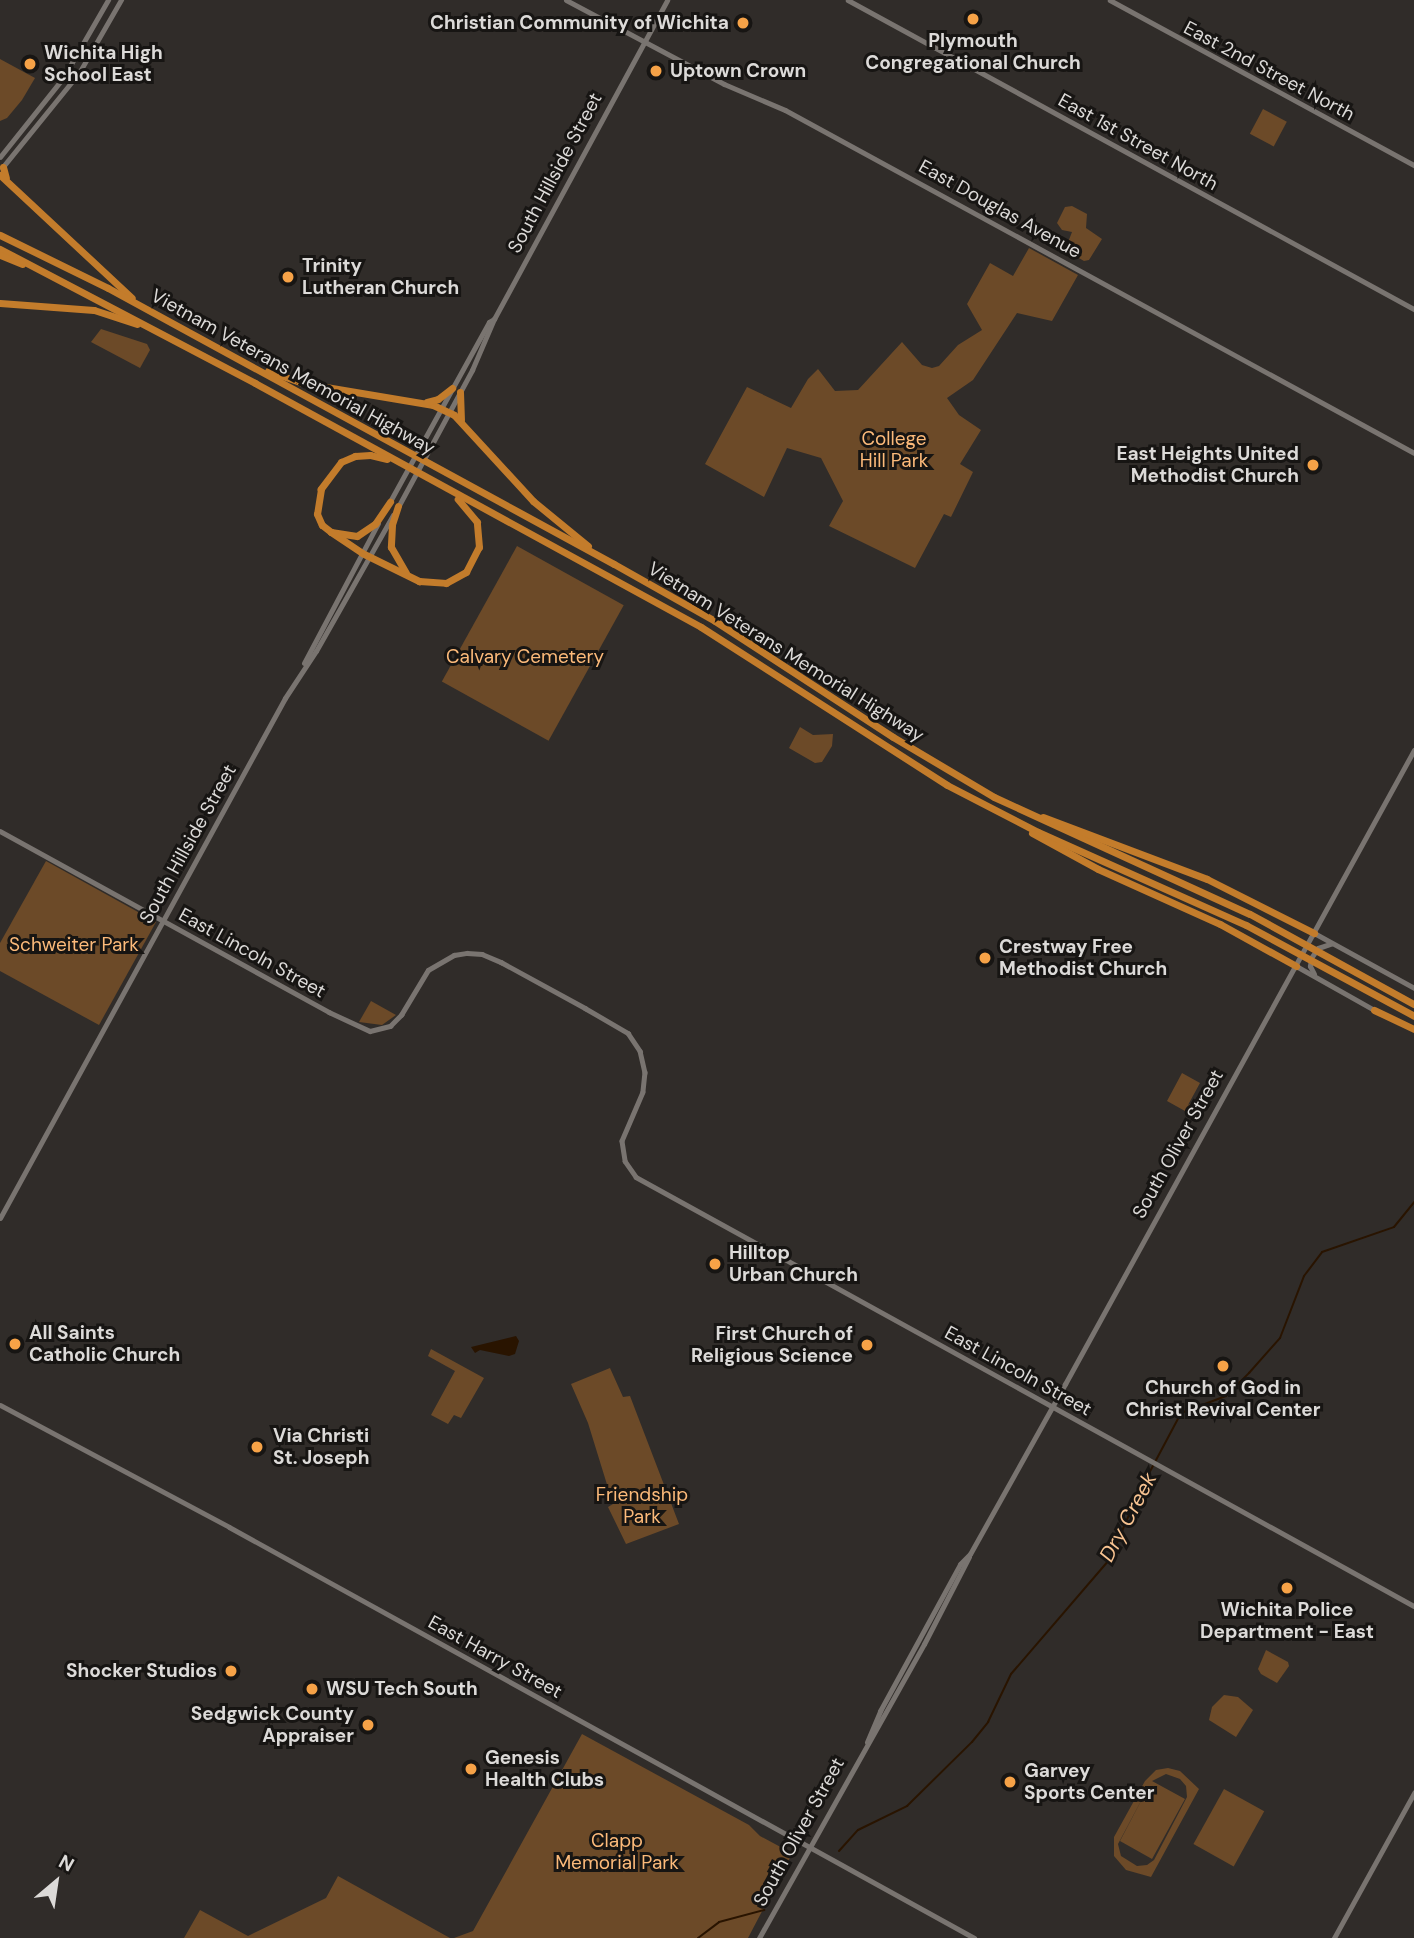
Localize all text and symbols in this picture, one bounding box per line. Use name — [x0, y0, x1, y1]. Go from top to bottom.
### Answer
marker: Plymouth Congregational Church — [965, 11, 981, 27]
place label: Christian Community of Wichita — [430, 12, 729, 34]
marker: Christian Community of Wichita — [735, 15, 751, 31]
street label: East 2nd Street North — [1180, 16, 1358, 126]
place label: Plymouth Congregational Church — [865, 30, 1081, 74]
place label: Wichita High School East — [44, 42, 163, 86]
marker: Wichita High School East — [22, 56, 38, 72]
place label: Uptown Crown — [670, 60, 806, 82]
marker: Uptown Crown — [648, 63, 664, 79]
street label: South Hillside Street — [503, 89, 607, 257]
street label: East 1st Street North — [1054, 89, 1222, 195]
street label: East Douglas Avenue — [915, 155, 1085, 263]
place label: Trinity Lutheran Church — [302, 255, 459, 299]
marker: Trinity Lutheran Church — [280, 269, 296, 285]
street label: Vietnam Veterans Memorial Highway — [147, 284, 439, 460]
park label: College Hill Park — [860, 428, 928, 472]
place label: East Heights United Methodist Church — [1116, 443, 1299, 487]
marker: East Heights United Methodist Church — [1305, 457, 1321, 473]
street label: Vietnam Veterans Memorial Highway — [644, 557, 928, 747]
park label: Calvary Cemetery — [446, 646, 604, 668]
street label: South Hillside Street — [135, 761, 241, 927]
street label: East Lincoln Street — [175, 903, 329, 1003]
park label: Schweiter Park — [9, 934, 139, 956]
place label: Crestway Free Methodist Church — [999, 936, 1167, 980]
marker: Crestway Free Methodist Church — [977, 950, 993, 966]
street label: South Oliver Street — [1128, 1066, 1228, 1222]
place label: Hilltop Urban Church — [729, 1242, 858, 1286]
marker: Hilltop Urban Church — [707, 1256, 723, 1272]
street label: East Lincoln Street — [941, 1321, 1095, 1421]
place label: All Saints Catholic Church — [29, 1322, 180, 1366]
place label: First Church of Religious Science — [691, 1323, 853, 1367]
marker: All Saints Catholic Church — [7, 1336, 23, 1352]
marker: First Church of Religious Science — [859, 1337, 875, 1353]
marker: Church of God in Christ Revival Center — [1215, 1358, 1231, 1374]
place label: Church of God in Christ Revival Center — [1126, 1377, 1320, 1421]
place label: Via Christi St. Joseph — [273, 1425, 370, 1469]
marker: Via Christi St. Joseph — [247, 1437, 267, 1457]
water label: Dry Creek — [1094, 1468, 1162, 1566]
park label: Friendship Park — [596, 1484, 688, 1528]
marker: Wichita Police Department - East — [1279, 1580, 1295, 1596]
place label: Wichita Police Department - East — [1200, 1599, 1374, 1643]
street label: East Harry Street — [424, 1611, 566, 1703]
place label: Shocker Studios — [66, 1660, 217, 1682]
marker: Shocker Studios — [223, 1663, 239, 1679]
place label: WSU Tech South — [326, 1678, 478, 1700]
marker: WSU Tech South — [304, 1681, 320, 1697]
place label: Sedgwick County Appraiser — [191, 1703, 354, 1747]
marker: Sedgwick County Appraiser — [360, 1717, 376, 1733]
place label: Genesis Health Clubs — [485, 1747, 604, 1791]
street label: South Oliver Street — [749, 1754, 849, 1910]
place label: Garvey Sports Center — [1024, 1760, 1154, 1804]
marker: Genesis Health Clubs — [463, 1761, 479, 1777]
marker: Garvey Sports Center — [1002, 1774, 1018, 1790]
park label: Clapp Memorial Park — [555, 1830, 679, 1874]
north arrow — [21, 1847, 91, 1917]
text: N — [54, 1849, 79, 1877]

